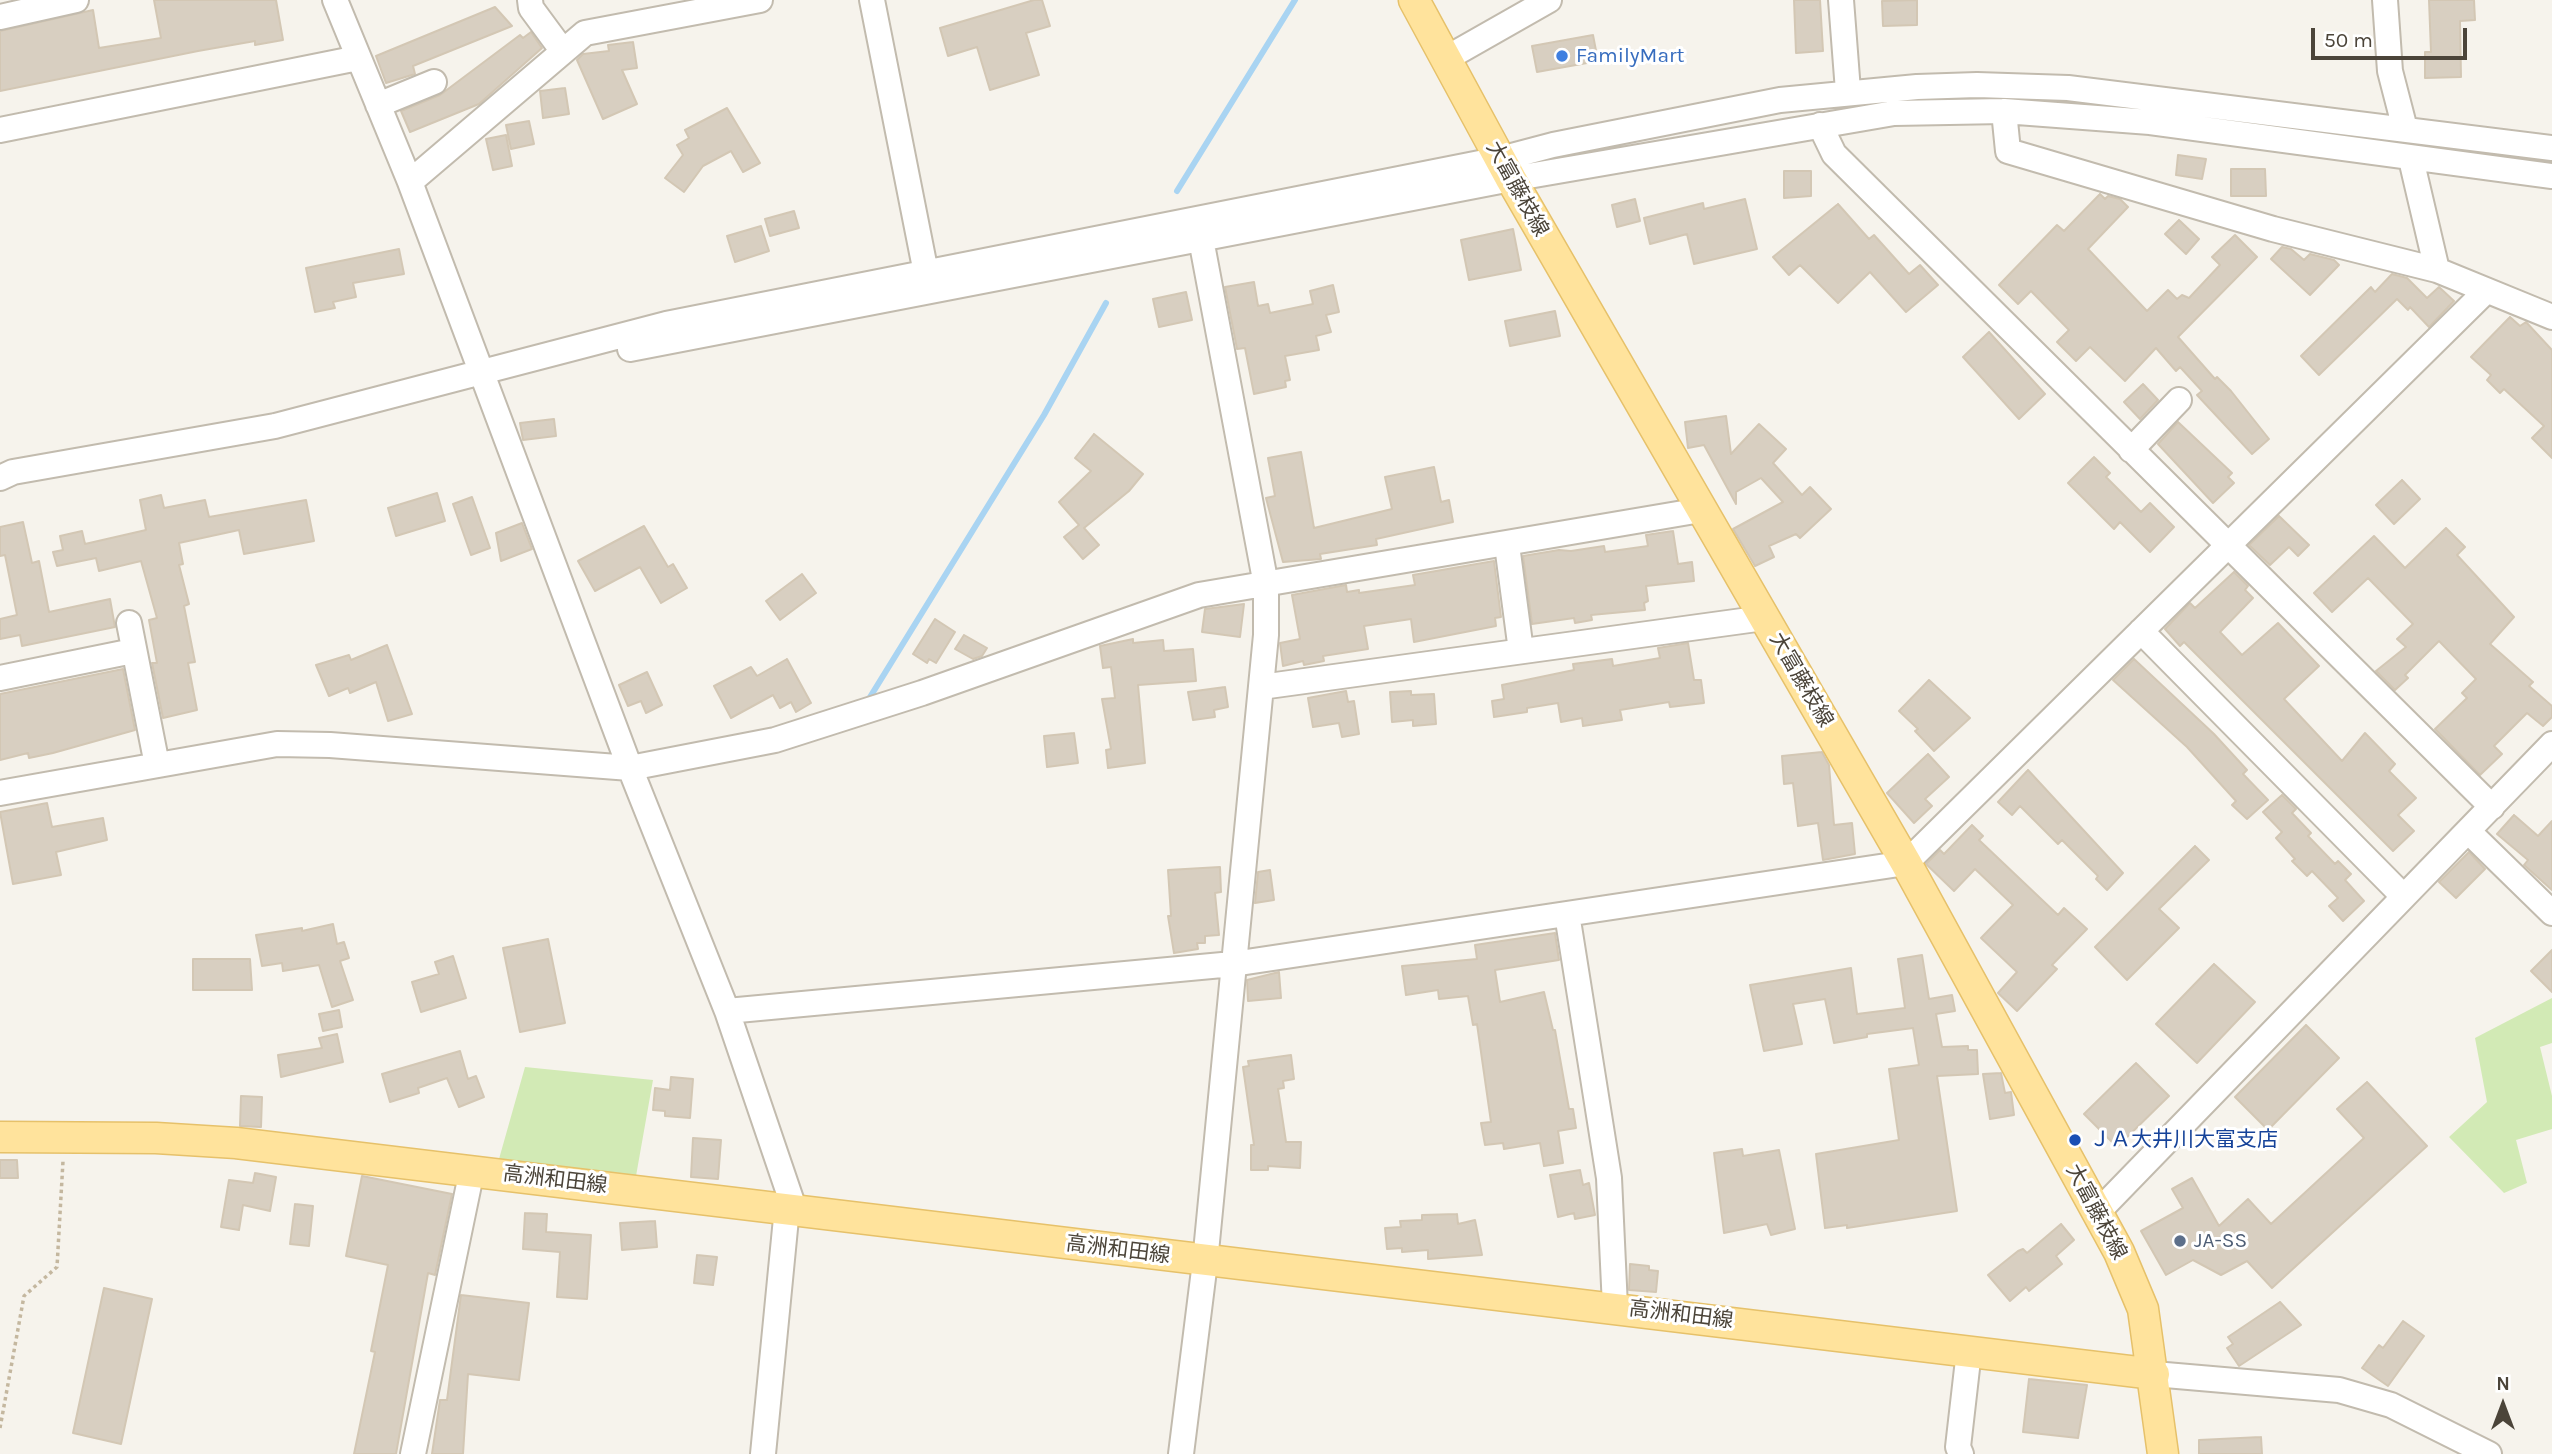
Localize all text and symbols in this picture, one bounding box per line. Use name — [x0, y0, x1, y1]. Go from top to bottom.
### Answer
scale bar — [2314, 14, 2470, 58]
text: 50 m — [2324, 28, 2373, 52]
place label: FamilyMart — [1576, 43, 1684, 69]
marker: FamilyMart — [1554, 48, 1570, 64]
street label: 大富藤枝線 — [1481, 137, 1553, 241]
street label: 大富藤枝線 — [1764, 628, 1838, 732]
place label: ＪＡ大井川大富支店 — [2089, 1127, 2278, 1153]
marker: ＪＡ大井川大富支店 — [2067, 1132, 2083, 1148]
street label: 大富藤枝線 — [2060, 1160, 2132, 1264]
street label: 高洲和田線 — [501, 1161, 609, 1199]
place label: JA-SS — [2194, 1228, 2247, 1254]
street label: 高洲和田線 — [1064, 1231, 1172, 1269]
marker: JA-SS — [2172, 1233, 2188, 1249]
street label: 高洲和田線 — [1627, 1296, 1735, 1334]
north arrow — [2468, 1370, 2538, 1440]
text: N — [2496, 1373, 2510, 1395]

